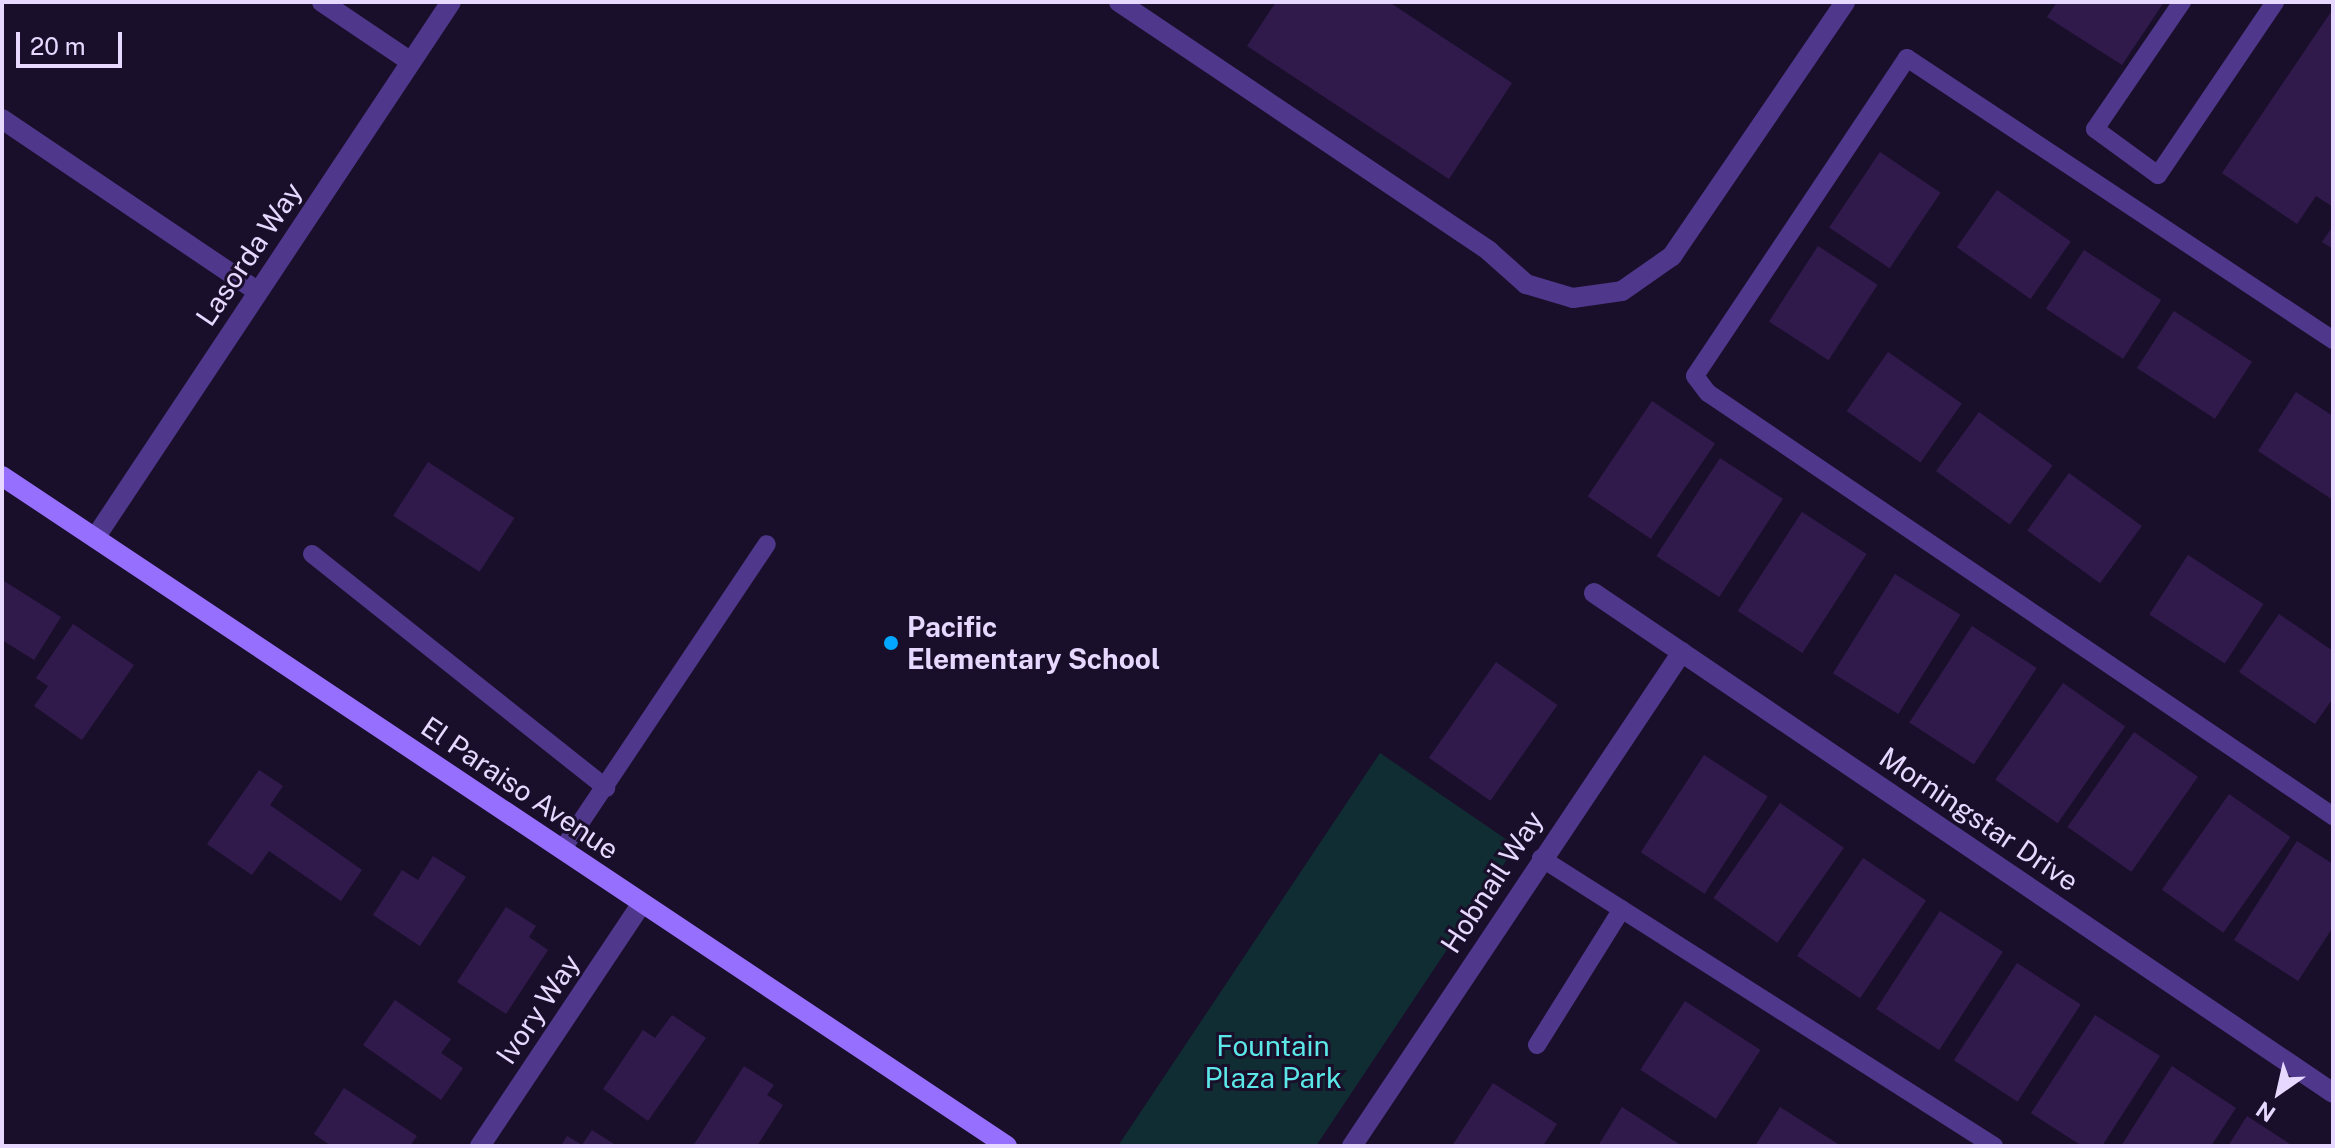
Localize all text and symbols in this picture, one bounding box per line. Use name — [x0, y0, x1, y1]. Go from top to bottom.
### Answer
scale bar — [20, 16, 126, 66]
text: 20 m — [30, 32, 86, 60]
street label: Lasorda Way — [189, 176, 309, 332]
place label: Pacific Elementary School — [907, 610, 1160, 676]
marker: Pacific Elementary School — [882, 634, 900, 652]
street label: El Paraiso Avenue — [415, 709, 625, 867]
street label: Morningstar Drive — [1873, 740, 2085, 898]
street label: Hobnail Way — [1433, 804, 1551, 960]
street label: Ivory Way — [489, 947, 587, 1071]
park label: Fountain Plaza Park — [1204, 1029, 1342, 1095]
north arrow — [2239, 1052, 2319, 1132]
text: N — [2251, 1096, 2280, 1127]

